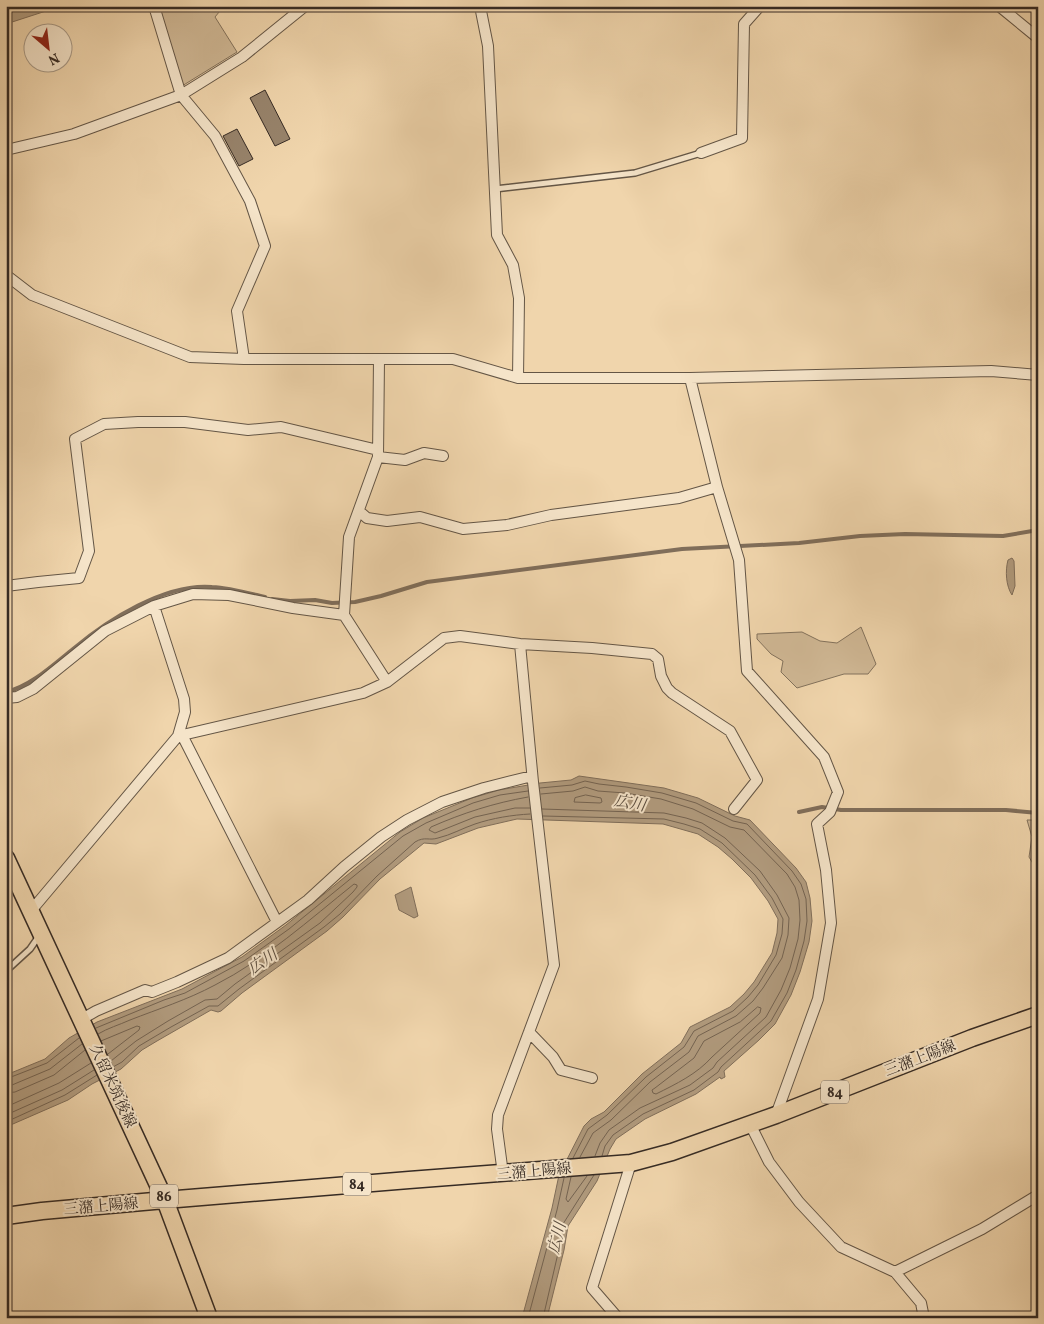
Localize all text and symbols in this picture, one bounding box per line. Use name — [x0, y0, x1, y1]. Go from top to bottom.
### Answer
north arrow — [22, 22, 72, 72]
text: N — [44, 47, 62, 69]
water label: 広川 — [612, 790, 649, 818]
water label: 広川 — [244, 943, 284, 981]
street label: 三潴上陽線 — [882, 1036, 959, 1083]
street label: 久留米筑後線 — [83, 1041, 140, 1132]
road number: 84 — [821, 1080, 849, 1104]
street label: 三潴上陽線 — [496, 1159, 572, 1186]
road number: 84 — [343, 1172, 371, 1196]
road number: 86 — [150, 1184, 178, 1208]
street label: 三潴上陽線 — [63, 1194, 139, 1221]
water label: 広川 — [543, 1218, 573, 1257]

